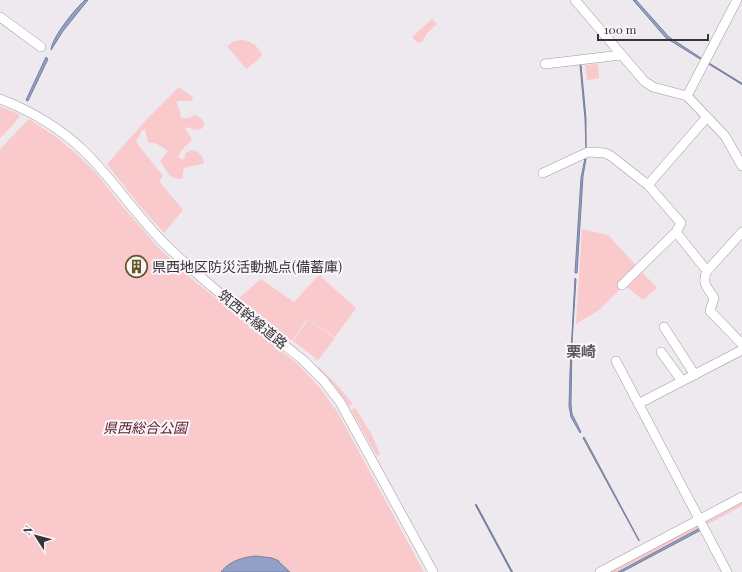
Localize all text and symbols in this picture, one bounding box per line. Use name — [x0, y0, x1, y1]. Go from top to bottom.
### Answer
scale bar — [598, 16, 708, 42]
text: 100 m — [604, 21, 637, 37]
building icon: 県西地区防災活動拠点(備蓄庫) — [123, 253, 149, 279]
place label: 県西地区防災活動拠点(備蓄庫) — [152, 257, 342, 276]
street label: 筑西幹線道路 — [214, 285, 292, 353]
district label: 栗崎 — [566, 341, 596, 361]
park label: 県西総合公園 — [103, 418, 189, 437]
north arrow — [16, 516, 56, 556]
text: N — [19, 522, 36, 537]

